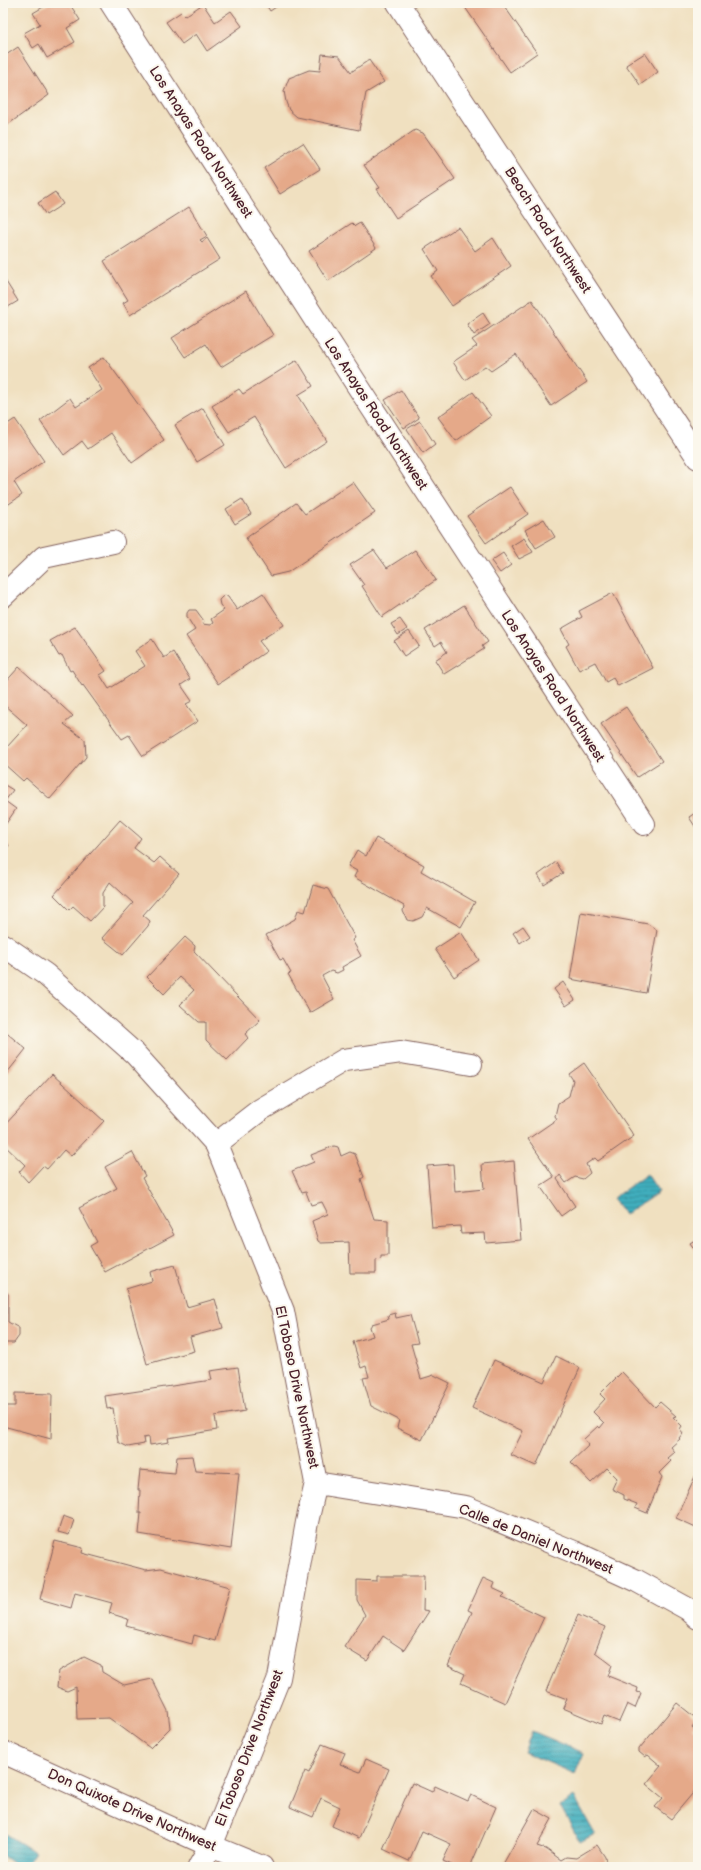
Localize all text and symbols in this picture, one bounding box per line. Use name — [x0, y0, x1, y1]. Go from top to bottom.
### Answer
street label: Los Anayas Road Northwest — [146, 63, 257, 222]
street label: Beach Road Northwest — [501, 164, 595, 297]
street label: Los Anayas Road Northwest — [321, 335, 432, 494]
street label: Los Anayas Road Northwest — [498, 607, 609, 766]
street label: El Toboso Drive Northwest — [271, 1304, 323, 1471]
street label: Calle de Daniel Northwest — [456, 1500, 616, 1578]
street label: El Toboso Drive Northwest — [211, 1667, 287, 1829]
street label: Don Quixote Drive Northwest — [45, 1765, 219, 1855]

